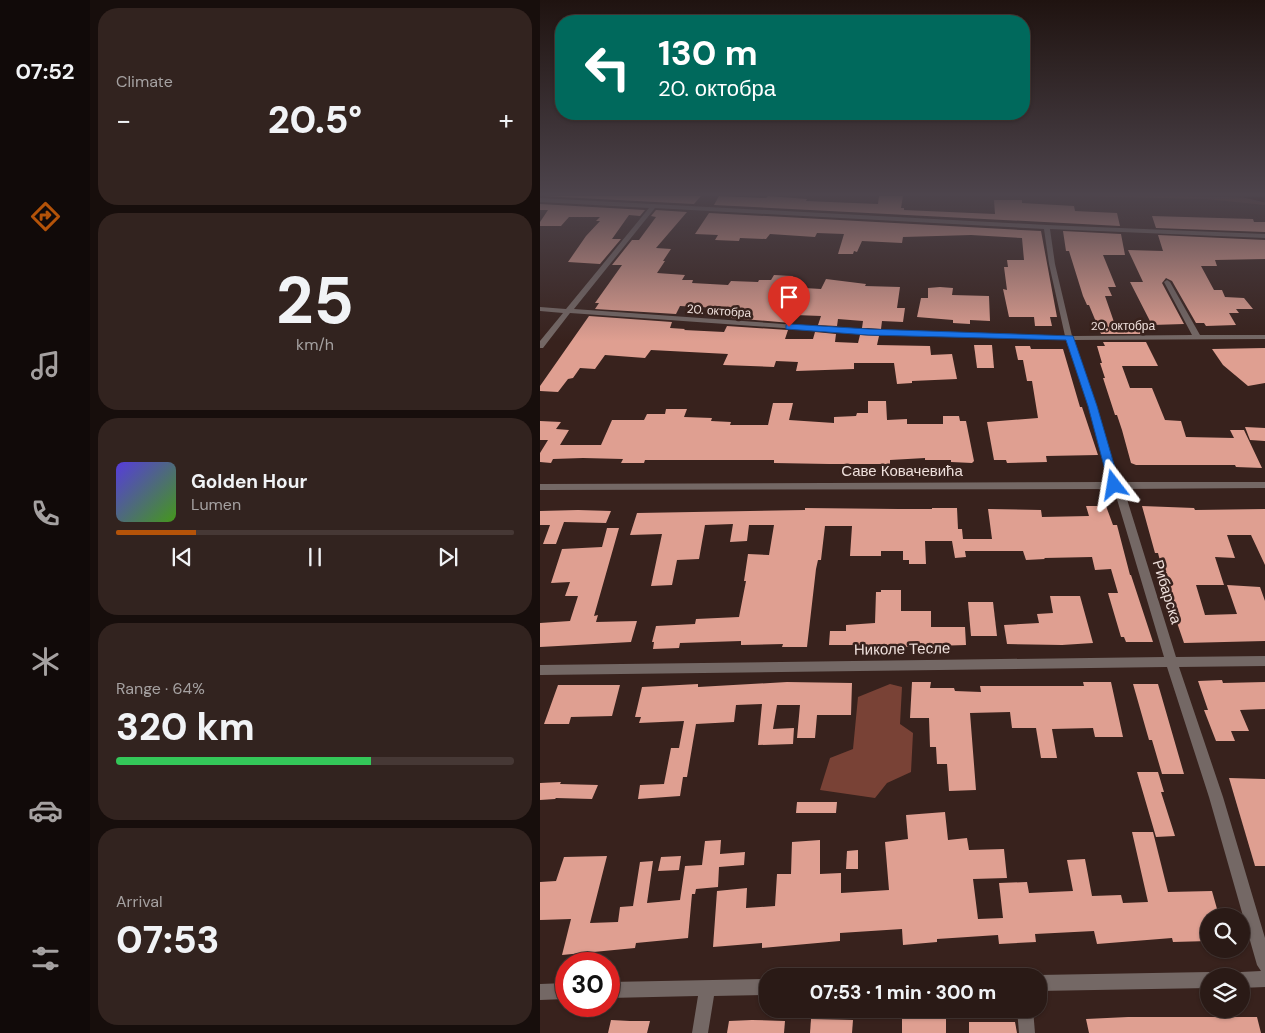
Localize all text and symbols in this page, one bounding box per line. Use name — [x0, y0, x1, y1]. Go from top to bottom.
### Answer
text: 130 m — [658, 30, 758, 76]
icon: left — [575, 35, 640, 100]
text: 07:52 — [16, 57, 75, 86]
text: Climate — [116, 71, 173, 92]
text: 20. октобра — [658, 74, 776, 103]
text: 20.5° — [268, 95, 362, 145]
text: − — [116, 102, 131, 139]
text: + — [499, 102, 514, 139]
icon: directions — [28, 199, 63, 234]
text: 25 — [276, 259, 354, 343]
pin — [768, 276, 810, 327]
icon: arrive — [775, 283, 803, 311]
street label: 20. октобра — [686, 301, 752, 321]
street label: 20. октобра — [1091, 318, 1156, 334]
text: km/h — [296, 334, 334, 355]
icon: music — [28, 348, 63, 383]
position arrow — [1087, 458, 1139, 510]
street label: Саве Ковачевића — [841, 461, 963, 481]
text: Golden Hour — [191, 469, 307, 494]
text: Lumen — [191, 494, 241, 515]
icon: phone — [28, 496, 63, 531]
icon: previous — [168, 543, 196, 571]
icon: pause — [301, 543, 329, 571]
icon: next — [434, 543, 462, 571]
street label: Рибарска — [1148, 557, 1186, 627]
street label: Николе Тесле — [854, 638, 950, 660]
icon: climate — [28, 644, 63, 679]
text: Range · 64% — [116, 678, 205, 699]
text: 320 km — [116, 702, 255, 752]
icon: car — [28, 793, 63, 828]
text: Arrival — [116, 891, 163, 912]
map controls — [1200, 908, 1250, 1018]
button: search — [1200, 908, 1250, 958]
text: 07:53 — [116, 915, 220, 965]
icon: filters — [28, 941, 63, 976]
speed limit sign: 30 — [555, 952, 620, 1017]
button: layers — [1200, 968, 1250, 1018]
text: 07:53 · 1 min · 300 m — [810, 980, 996, 1005]

